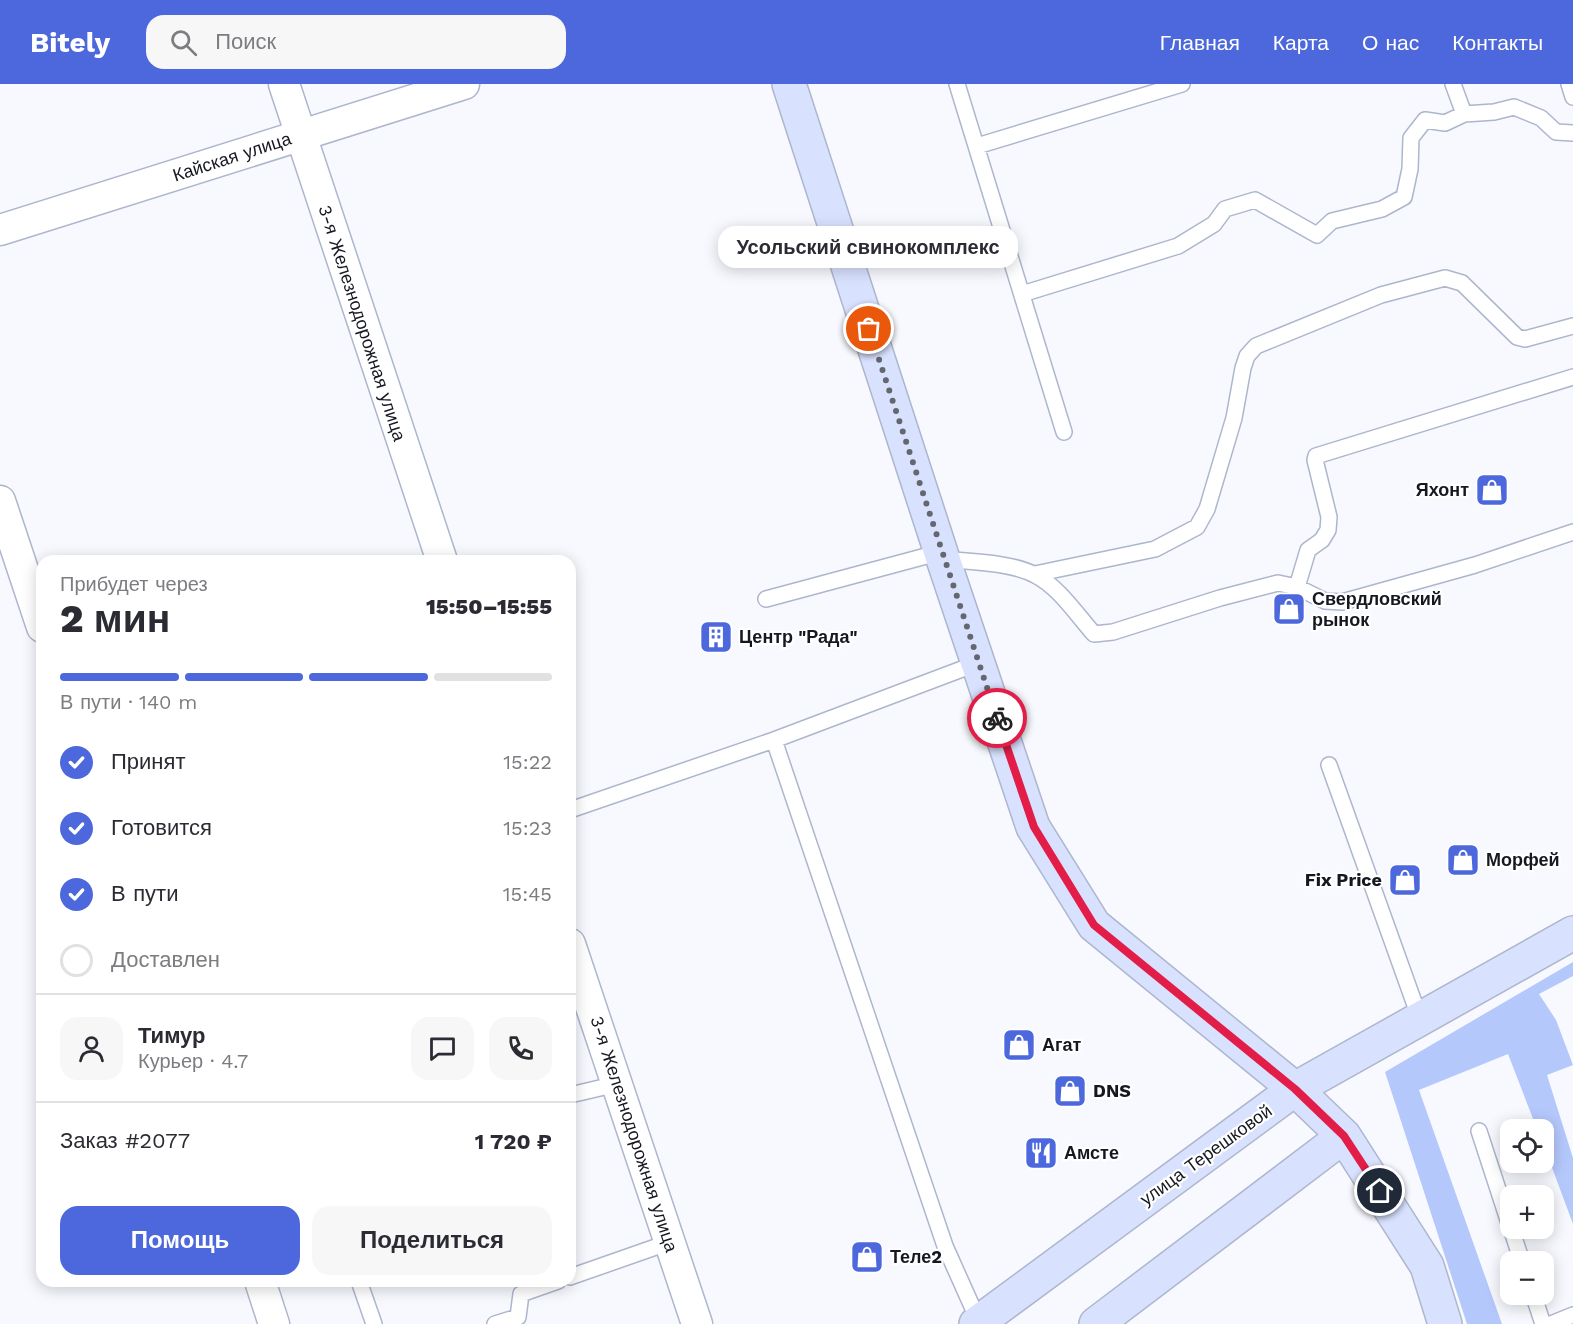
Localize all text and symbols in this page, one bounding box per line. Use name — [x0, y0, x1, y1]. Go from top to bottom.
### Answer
search box — [146, 15, 566, 69]
text: Bitely — [30, 26, 110, 59]
icon: search — [167, 26, 200, 59]
text: Поиск — [215, 29, 276, 54]
text: Главная — [1160, 30, 1240, 55]
text: Карта — [1273, 30, 1329, 55]
text: О нас — [1362, 30, 1419, 55]
text: Контакты — [1452, 30, 1543, 55]
street label: Кайская улица — [170, 127, 295, 186]
street label: 3-я Железнодорожная улица — [314, 202, 411, 444]
callout: Усольский свинокомплекс — [719, 227, 1019, 269]
text: Усольский свинокомплекс — [736, 235, 1000, 259]
pin — [843, 303, 894, 354]
icon: bag — [852, 312, 885, 345]
shop icon: Яхонт — [1474, 472, 1510, 508]
place label: Яхонт — [1416, 479, 1469, 500]
text: Прибудет через — [60, 572, 208, 596]
place label: Свердловский рынок — [1312, 588, 1442, 630]
shop icon: Свердловский рынок — [1271, 591, 1307, 627]
text: 15:50–15:55 — [426, 594, 552, 619]
text: 2 мин — [60, 596, 170, 641]
building icon: Центр "Рада" — [698, 619, 734, 655]
place label: Центр "Рада" — [739, 626, 858, 647]
courier — [967, 688, 1027, 748]
text: В пути · 140 m — [60, 690, 197, 714]
icon: bike — [981, 702, 1014, 735]
icon: check — [60, 746, 93, 779]
text: Принят — [111, 749, 185, 774]
text: 15:22 — [503, 750, 552, 774]
icon: check — [60, 812, 93, 845]
text: Готовится — [111, 815, 212, 840]
text: 15:23 — [503, 816, 552, 840]
shop icon: Морфей — [1445, 842, 1481, 878]
place label: Морфей — [1486, 849, 1560, 870]
shop icon: Fix Price — [1387, 862, 1423, 898]
place label: Fix Price — [1305, 869, 1382, 890]
icon: check — [60, 878, 93, 911]
text: В пути — [111, 881, 178, 906]
text: 15:45 — [503, 882, 552, 906]
text: Доставлен — [111, 947, 220, 972]
street label: 3-я Железнодорожная улица — [586, 1013, 683, 1255]
button: person — [60, 1017, 123, 1080]
button: chat — [411, 1017, 474, 1080]
button: phone — [489, 1017, 552, 1080]
text: Тимур — [138, 1023, 206, 1048]
shop icon: Агат — [1001, 1027, 1037, 1063]
place label: Агат — [1042, 1034, 1082, 1055]
text: Курьер · 4.7 — [138, 1049, 248, 1073]
shop icon: DNS — [1052, 1073, 1088, 1109]
place label: DNS — [1093, 1080, 1131, 1101]
street label: улица Терешковой — [1136, 1100, 1276, 1209]
map controls — [1500, 1119, 1554, 1305]
button: locate — [1500, 1119, 1554, 1173]
text: Заказ #2077 — [60, 1128, 190, 1153]
text: 1 720 ₽ — [475, 1129, 552, 1154]
restaurant icon: Амсте — [1023, 1135, 1059, 1171]
place label: Амсте — [1064, 1142, 1119, 1163]
pin — [1354, 1165, 1405, 1216]
icon: home — [1363, 1174, 1396, 1207]
button: + — [1500, 1185, 1554, 1239]
button: Помощь — [60, 1206, 300, 1275]
button: Поделиться — [312, 1206, 552, 1275]
shop icon: Теле2 — [849, 1239, 885, 1275]
place label: Теле2 — [890, 1246, 942, 1267]
button: − — [1500, 1251, 1554, 1305]

